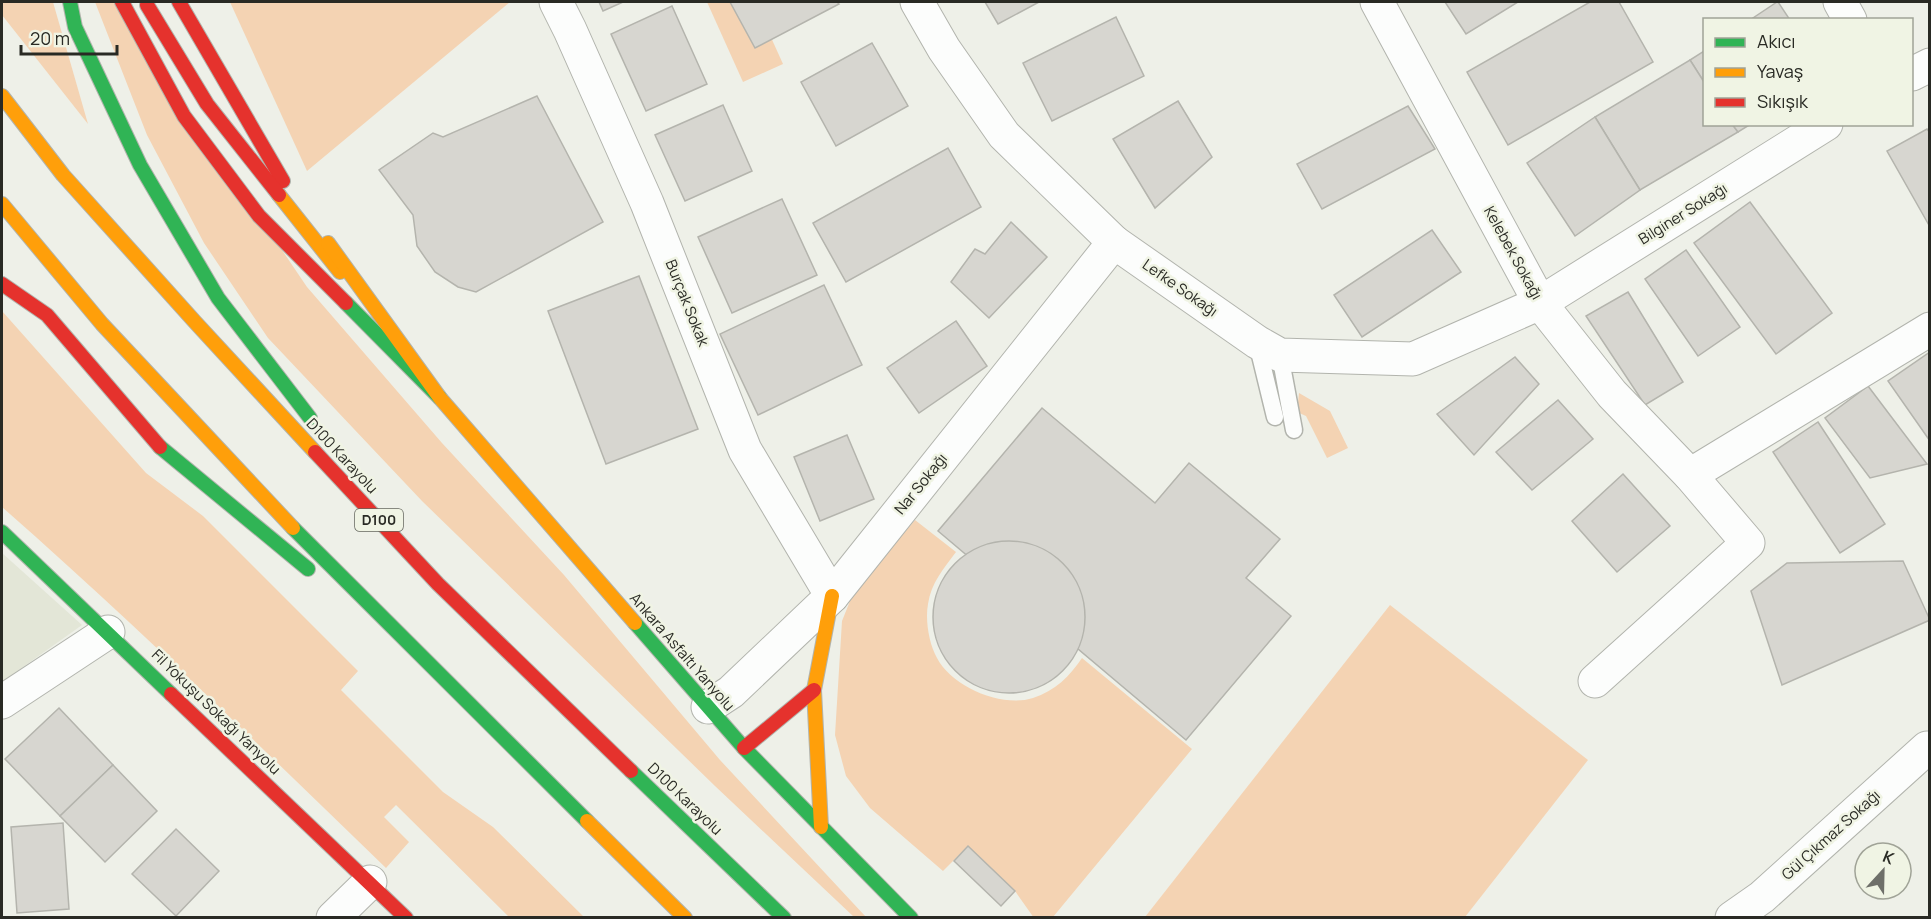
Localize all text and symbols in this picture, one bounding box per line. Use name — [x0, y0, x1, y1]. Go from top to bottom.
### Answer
scale bar — [21, 18, 117, 56]
legend — [1703, 18, 1913, 126]
text: 20 m — [30, 26, 70, 50]
text: Akıcı — [1757, 29, 1795, 53]
text: Yavaş — [1757, 59, 1803, 83]
text: Sıkışık — [1757, 89, 1809, 113]
street label: Bilginer Sokağı — [1634, 178, 1731, 249]
street label: Kelebek Sokağı — [1479, 202, 1548, 303]
street label: Lefke Sokağı — [1138, 254, 1222, 321]
street label: Burçak Sokak — [661, 256, 715, 350]
street label: D100 Karayolu — [302, 413, 383, 498]
street label: Nar Sokağı — [889, 449, 952, 519]
road number: D100 — [355, 509, 403, 531]
street label: Ankara Asfaltı Yanyolu — [625, 588, 740, 715]
street label: Fil Yokuşu Sokağı Yanyolu — [147, 644, 285, 779]
street label: D100 Karayolu — [643, 758, 727, 840]
street label: Gül Çıkmaz Sokağı — [1777, 785, 1884, 885]
north arrow — [1853, 841, 1913, 901]
text: K — [1880, 845, 1898, 869]

